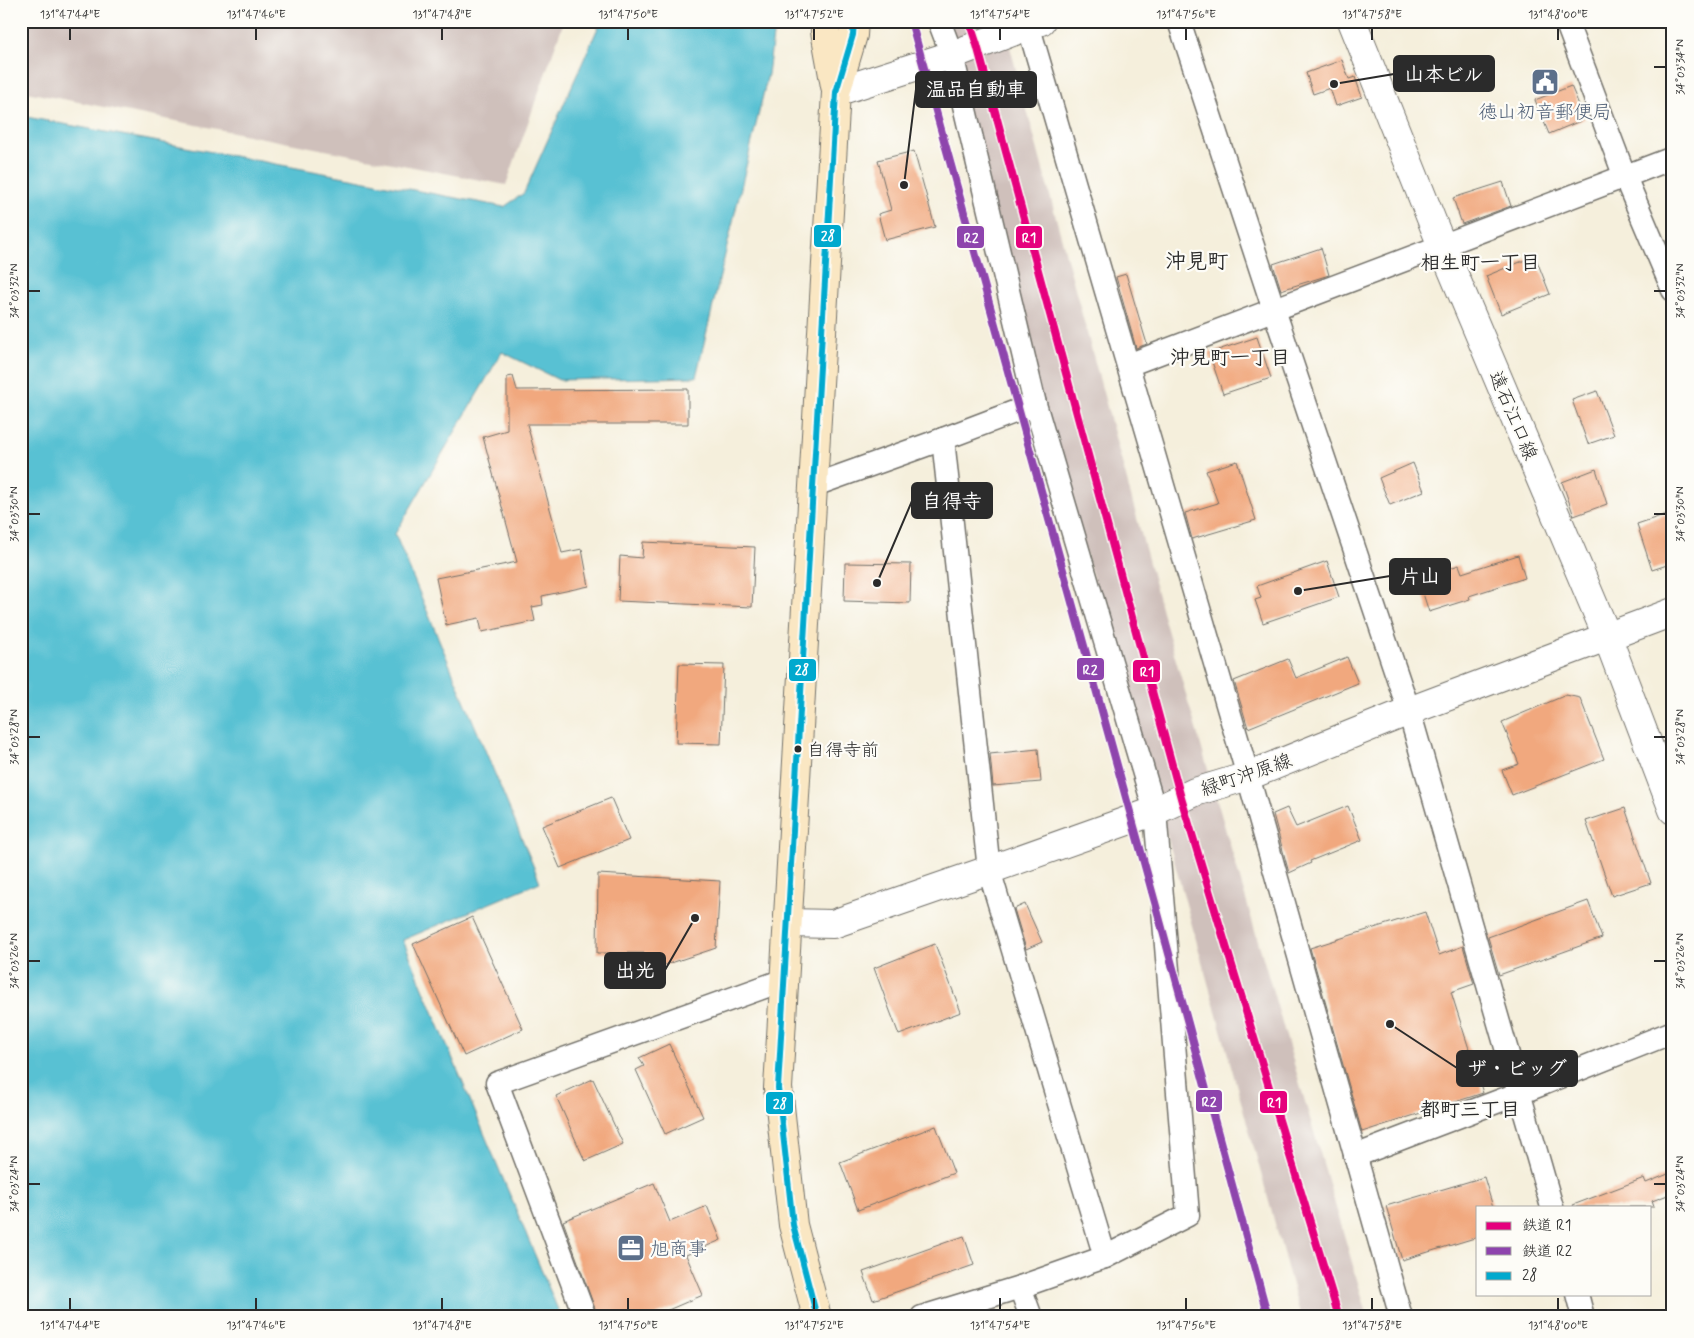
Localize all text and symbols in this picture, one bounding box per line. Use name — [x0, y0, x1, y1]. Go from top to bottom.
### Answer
text: 131°47'44"E — [40, 7, 100, 23]
text: 131°47'46"E — [226, 7, 286, 23]
text: 131°47'48"E — [412, 7, 472, 23]
text: 131°47'50"E — [598, 7, 658, 23]
text: 131°47'52"E — [784, 7, 844, 23]
text: 131°47'54"E — [970, 7, 1030, 23]
text: 131°47'56"E — [1156, 7, 1216, 23]
text: 131°47'58"E — [1342, 7, 1402, 23]
text: 131°48'00"E — [1528, 7, 1588, 23]
text: 34°03'34"N — [1673, 39, 1689, 95]
callout: 山本ビル — [1394, 56, 1494, 91]
text: 山本ビル — [1404, 62, 1484, 89]
public building icon: 徳山初音郵便局 — [1530, 67, 1560, 97]
callout: 温品自動車 — [916, 72, 1036, 107]
text: 温品自動車 — [926, 77, 1026, 104]
place label: 徳山初音郵便局 — [1478, 100, 1612, 125]
line badge: 28 — [813, 224, 842, 248]
line badge: R2 — [956, 225, 985, 249]
line badge: R1 — [1015, 225, 1043, 249]
text: 28 — [821, 227, 836, 245]
text: R2 — [963, 229, 979, 247]
text: R1 — [1022, 229, 1036, 247]
district label: 沖見町 — [1166, 248, 1229, 276]
district label: 相生町一丁目 — [1420, 250, 1540, 277]
text: 34°03'32"N — [7, 263, 23, 319]
text: 34°03'32"N — [1673, 263, 1689, 319]
district label: 沖見町一丁目 — [1170, 345, 1290, 372]
street label: 遠石江口線 — [1483, 367, 1543, 464]
callout: 自得寺 — [912, 483, 992, 518]
text: 34°03'30"N — [7, 486, 23, 542]
text: 34°03'30"N — [1673, 486, 1689, 542]
text: 自得寺 — [922, 489, 982, 516]
callout: 片山 — [1390, 559, 1450, 594]
text: 片山 — [1400, 564, 1440, 591]
line badge: R2 — [1076, 657, 1105, 681]
line badge: 28 — [788, 658, 817, 682]
line badge: R1 — [1132, 659, 1161, 683]
text: 28 — [795, 661, 810, 679]
text: R2 — [1082, 661, 1098, 679]
text: R1 — [1140, 663, 1154, 681]
text: 34°03'28"N — [7, 709, 23, 765]
text: 34°03'28"N — [1673, 709, 1689, 765]
place label: 自得寺前 — [807, 739, 879, 763]
marker: 自得寺前 — [793, 744, 803, 754]
street label: 緑町沖原線 — [1197, 748, 1295, 803]
text: 34°03'26"N — [7, 933, 23, 989]
text: 34°03'26"N — [1673, 933, 1689, 989]
callout: 出光 — [605, 953, 665, 988]
text: 出光 — [615, 958, 655, 985]
callout: ザ・ビッグ — [1457, 1051, 1577, 1086]
text: ザ・ビッグ — [1467, 1056, 1567, 1083]
line badge: R2 — [1195, 1089, 1223, 1113]
line badge: R1 — [1259, 1090, 1288, 1114]
line badge: 28 — [765, 1091, 794, 1115]
text: R2 — [1201, 1093, 1217, 1111]
text: R1 — [1267, 1094, 1281, 1112]
text: 28 — [773, 1095, 788, 1113]
district label: 都町三丁目 — [1420, 1097, 1520, 1124]
text: 34°03'24"N — [7, 1156, 23, 1212]
text: 34°03'24"N — [1673, 1156, 1689, 1212]
legend — [1476, 1206, 1652, 1296]
text: 鉄道 R1 — [1522, 1216, 1572, 1236]
office icon: 旭商事 — [616, 1233, 646, 1263]
place label: 旭商事 — [650, 1237, 707, 1262]
text: 鉄道 R2 — [1522, 1242, 1572, 1262]
text: 28 — [1522, 1266, 1538, 1286]
text: 131°47'44"E — [40, 1318, 100, 1334]
text: 131°47'46"E — [226, 1318, 286, 1334]
text: 131°47'48"E — [412, 1318, 472, 1334]
text: 131°47'50"E — [598, 1318, 658, 1334]
text: 131°47'52"E — [784, 1318, 844, 1334]
text: 131°47'54"E — [970, 1318, 1030, 1334]
text: 131°47'56"E — [1156, 1318, 1216, 1334]
text: 131°47'58"E — [1342, 1318, 1402, 1334]
text: 131°48'00"E — [1528, 1318, 1588, 1334]

